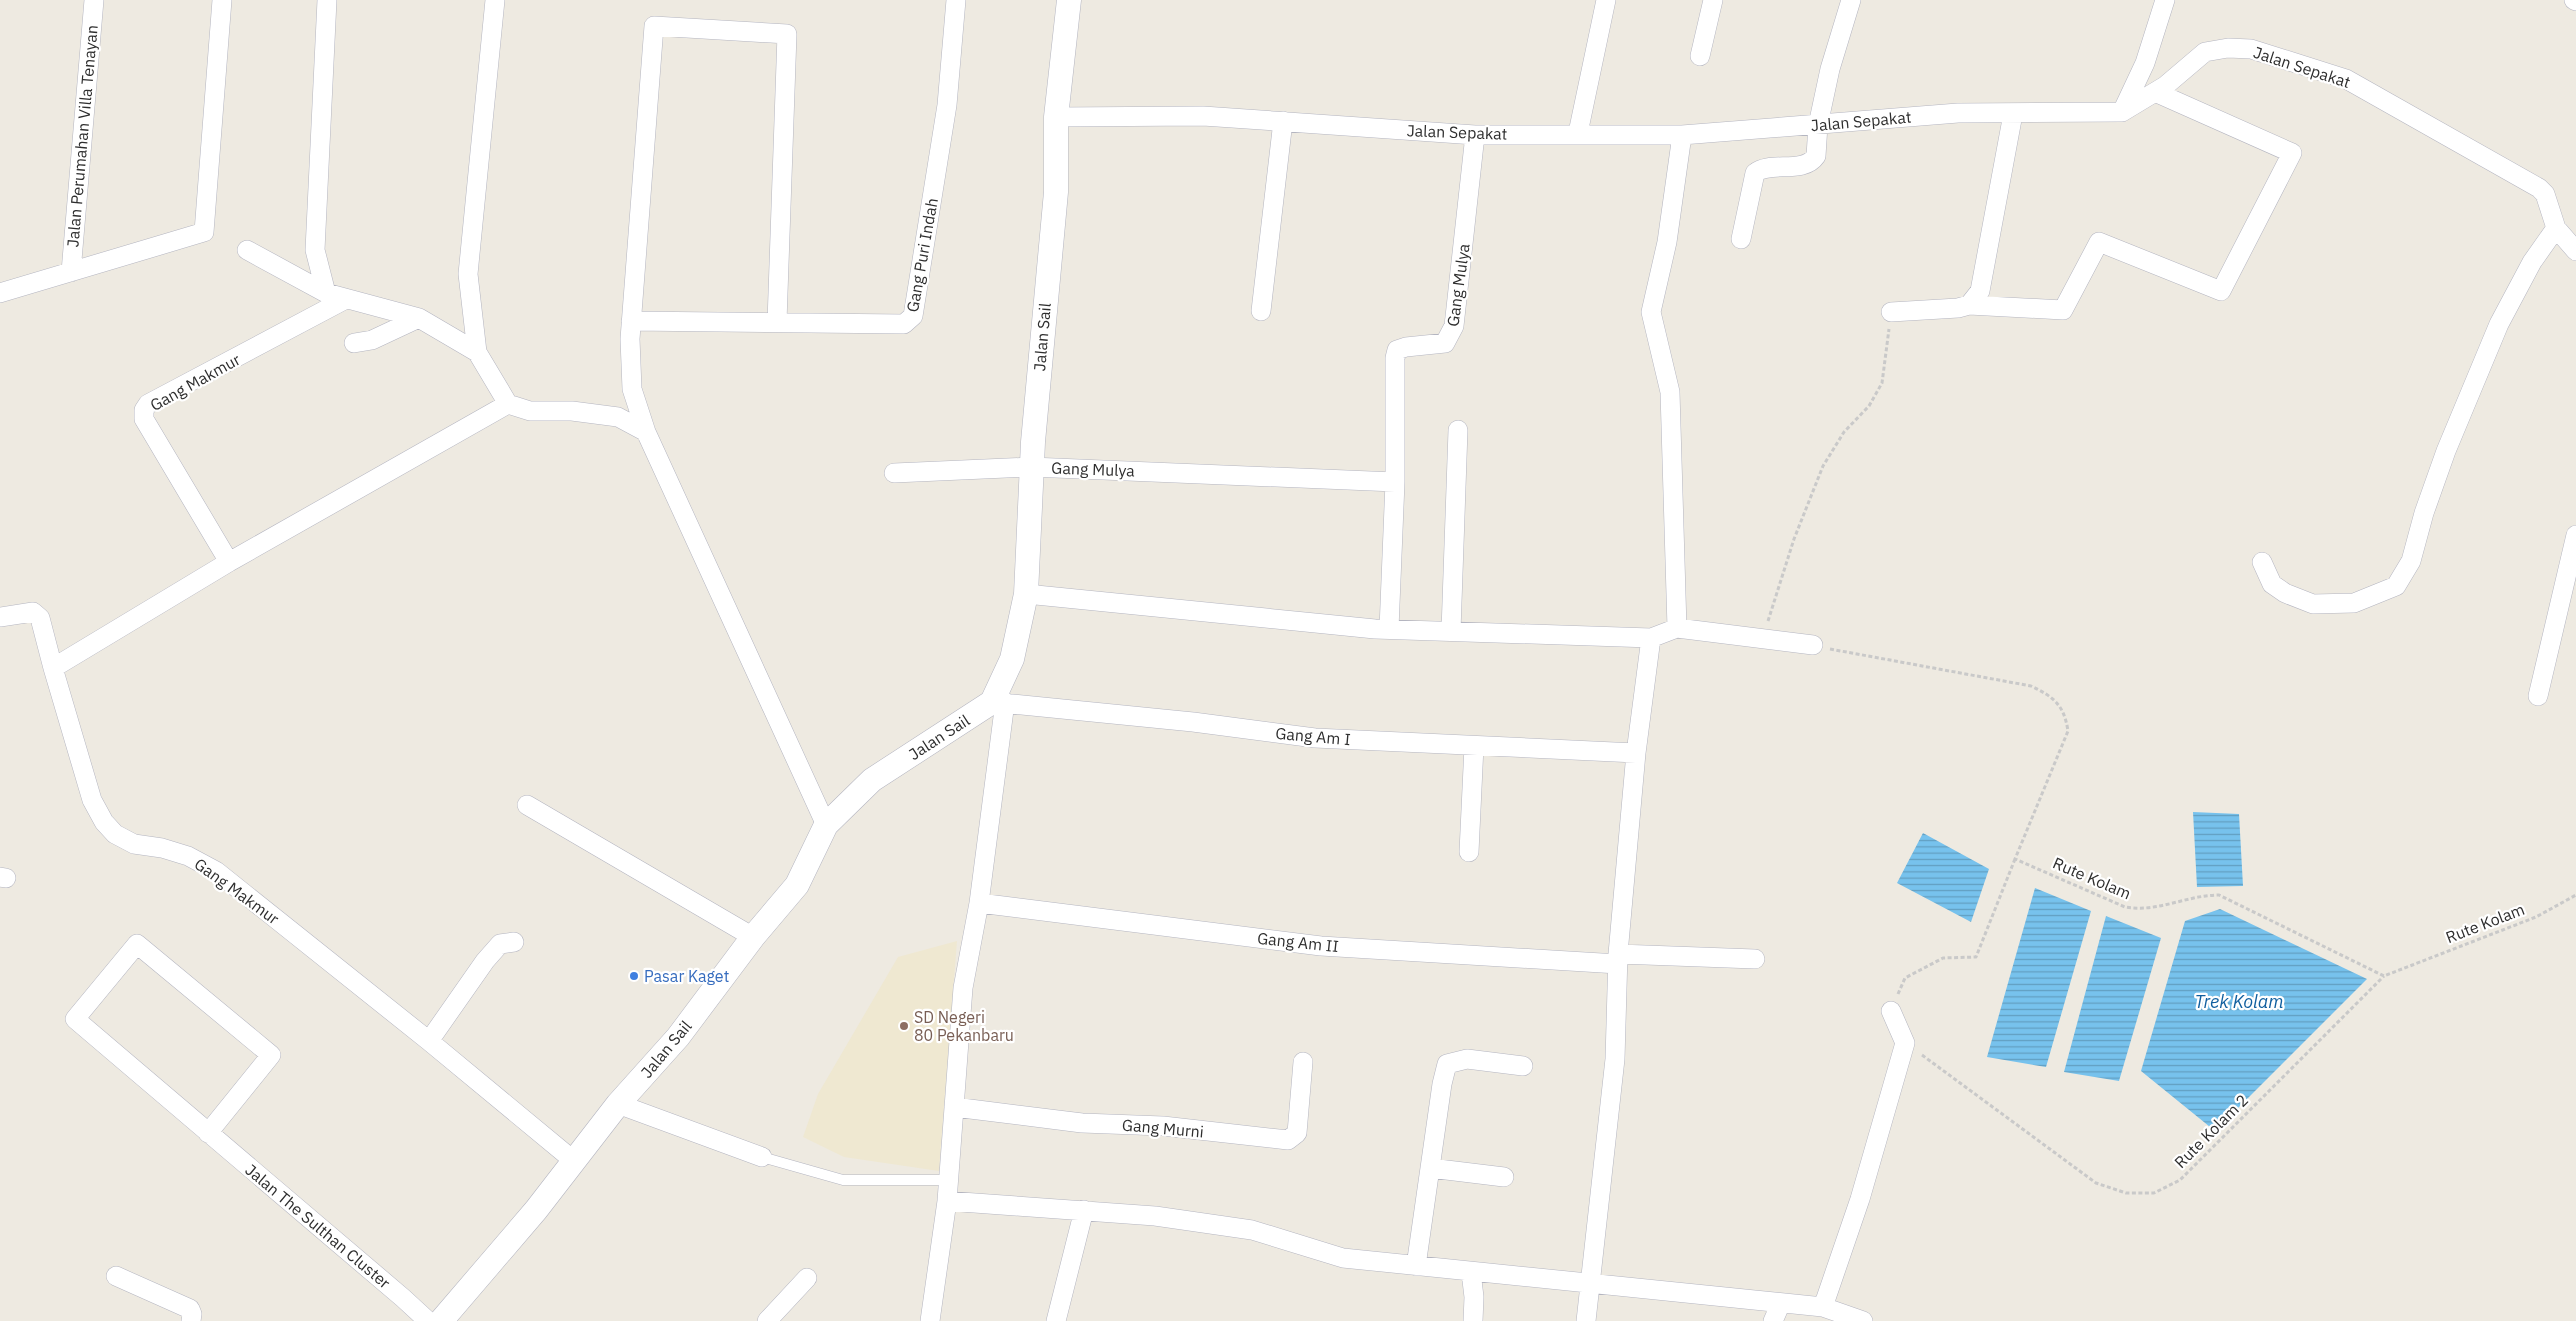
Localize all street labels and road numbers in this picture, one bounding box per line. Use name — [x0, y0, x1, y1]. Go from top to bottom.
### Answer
street label: Jalan Perumahan Villa Tenayan — [62, 24, 102, 248]
street label: Jalan Sepakat — [2251, 42, 2353, 92]
street label: Jalan Sepakat — [1810, 107, 1912, 135]
street label: Jalan Sepakat — [1406, 120, 1508, 144]
street label: Gang Puri Indah — [902, 196, 942, 314]
street label: Gang Mulya — [1442, 242, 1474, 328]
street label: Jalan Sail — [1029, 302, 1055, 372]
street label: Gang Makmur — [146, 349, 244, 415]
street label: Gang Mulya — [1051, 458, 1136, 480]
street label: Jalan Sail — [905, 710, 973, 764]
street label: Gang Am I — [1275, 723, 1351, 749]
street label: Rute Kolam — [2050, 853, 2134, 903]
street label: Gang Makmur — [191, 854, 283, 929]
street label: Rute Kolam — [2443, 899, 2527, 947]
street label: Gang Am II — [1256, 928, 1340, 956]
street label: Jalan Sail — [636, 1016, 696, 1082]
street label: Rute Kolam 2 — [2170, 1090, 2252, 1172]
street label: Gang Murni — [1121, 1114, 1205, 1142]
street label: Jalan The Sulthan Cluster — [241, 1159, 395, 1293]

